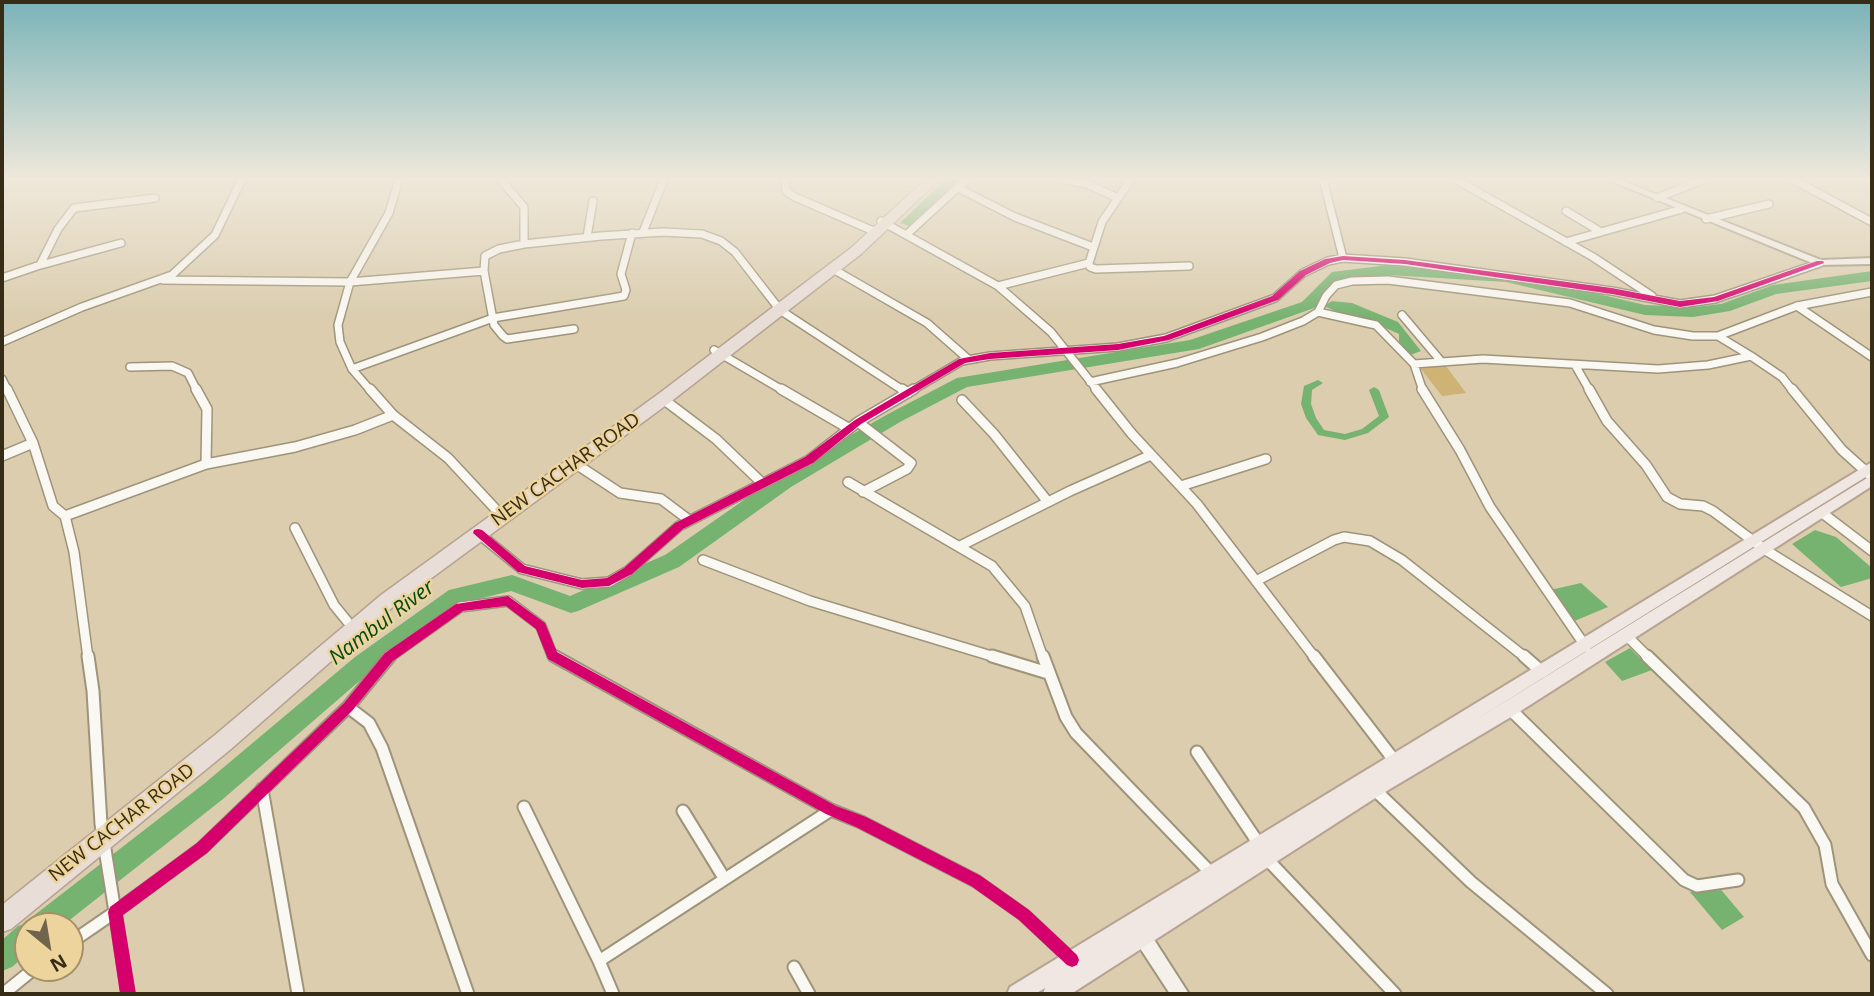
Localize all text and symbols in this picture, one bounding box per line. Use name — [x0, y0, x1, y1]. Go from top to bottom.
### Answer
street label: NEW CACHAR ROAD — [487, 408, 645, 532]
water label: Nambul River — [324, 575, 440, 671]
street label: NEW CACHAR ROAD — [45, 759, 199, 887]
north arrow — [14, 912, 84, 982]
text: N — [45, 948, 72, 979]

